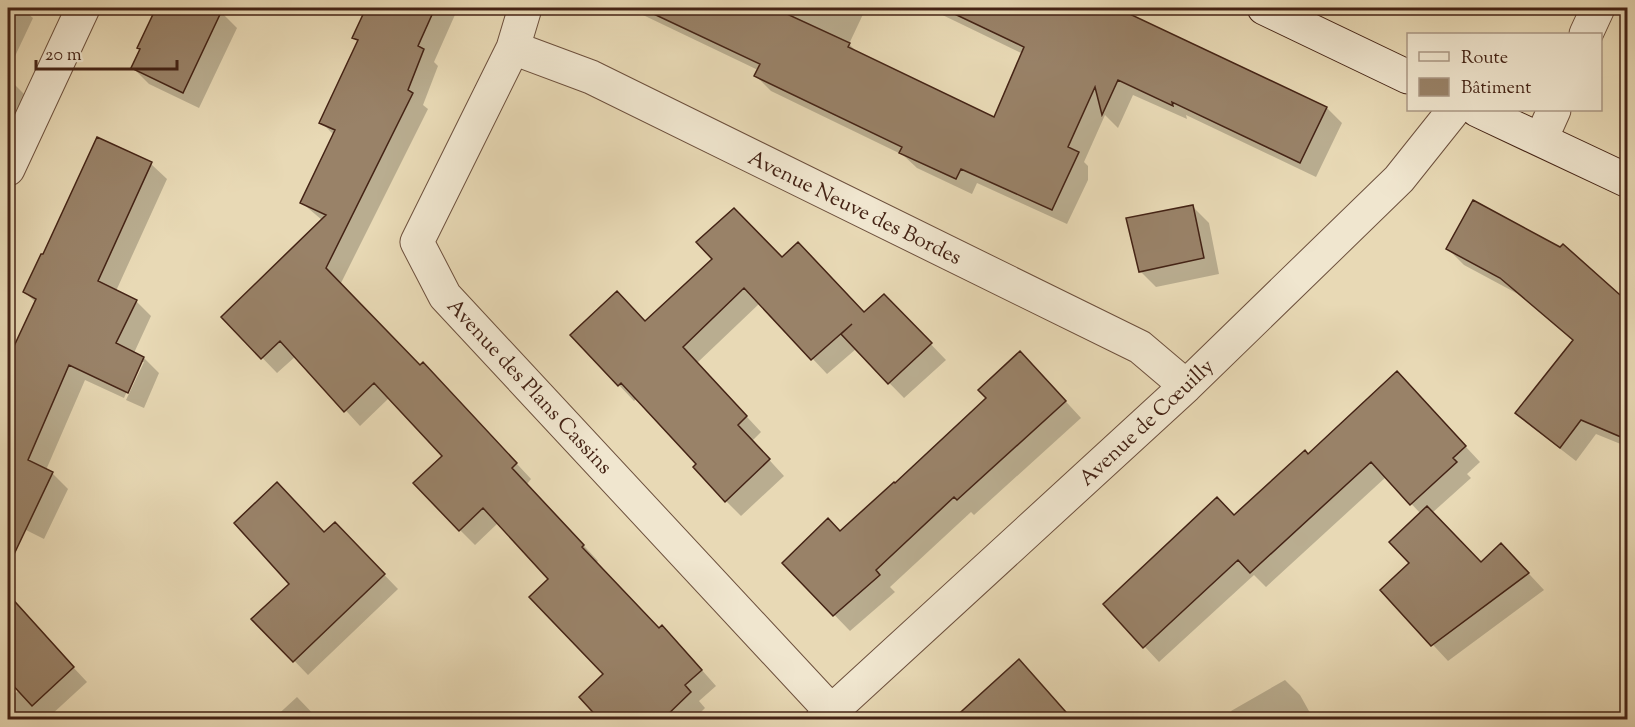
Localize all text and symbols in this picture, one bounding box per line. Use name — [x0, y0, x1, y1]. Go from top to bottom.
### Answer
scale bar — [36, 33, 177, 71]
legend — [1407, 33, 1602, 111]
text: 20 m — [45, 43, 82, 69]
text: Route — [1461, 46, 1508, 72]
text: Bâtiment — [1461, 76, 1531, 102]
street label: Avenue Neuve des Bordes — [742, 144, 966, 274]
street label: Avenue des Plans Cassins — [439, 293, 618, 482]
street label: Avenue de Cœuilly — [1073, 352, 1222, 494]

